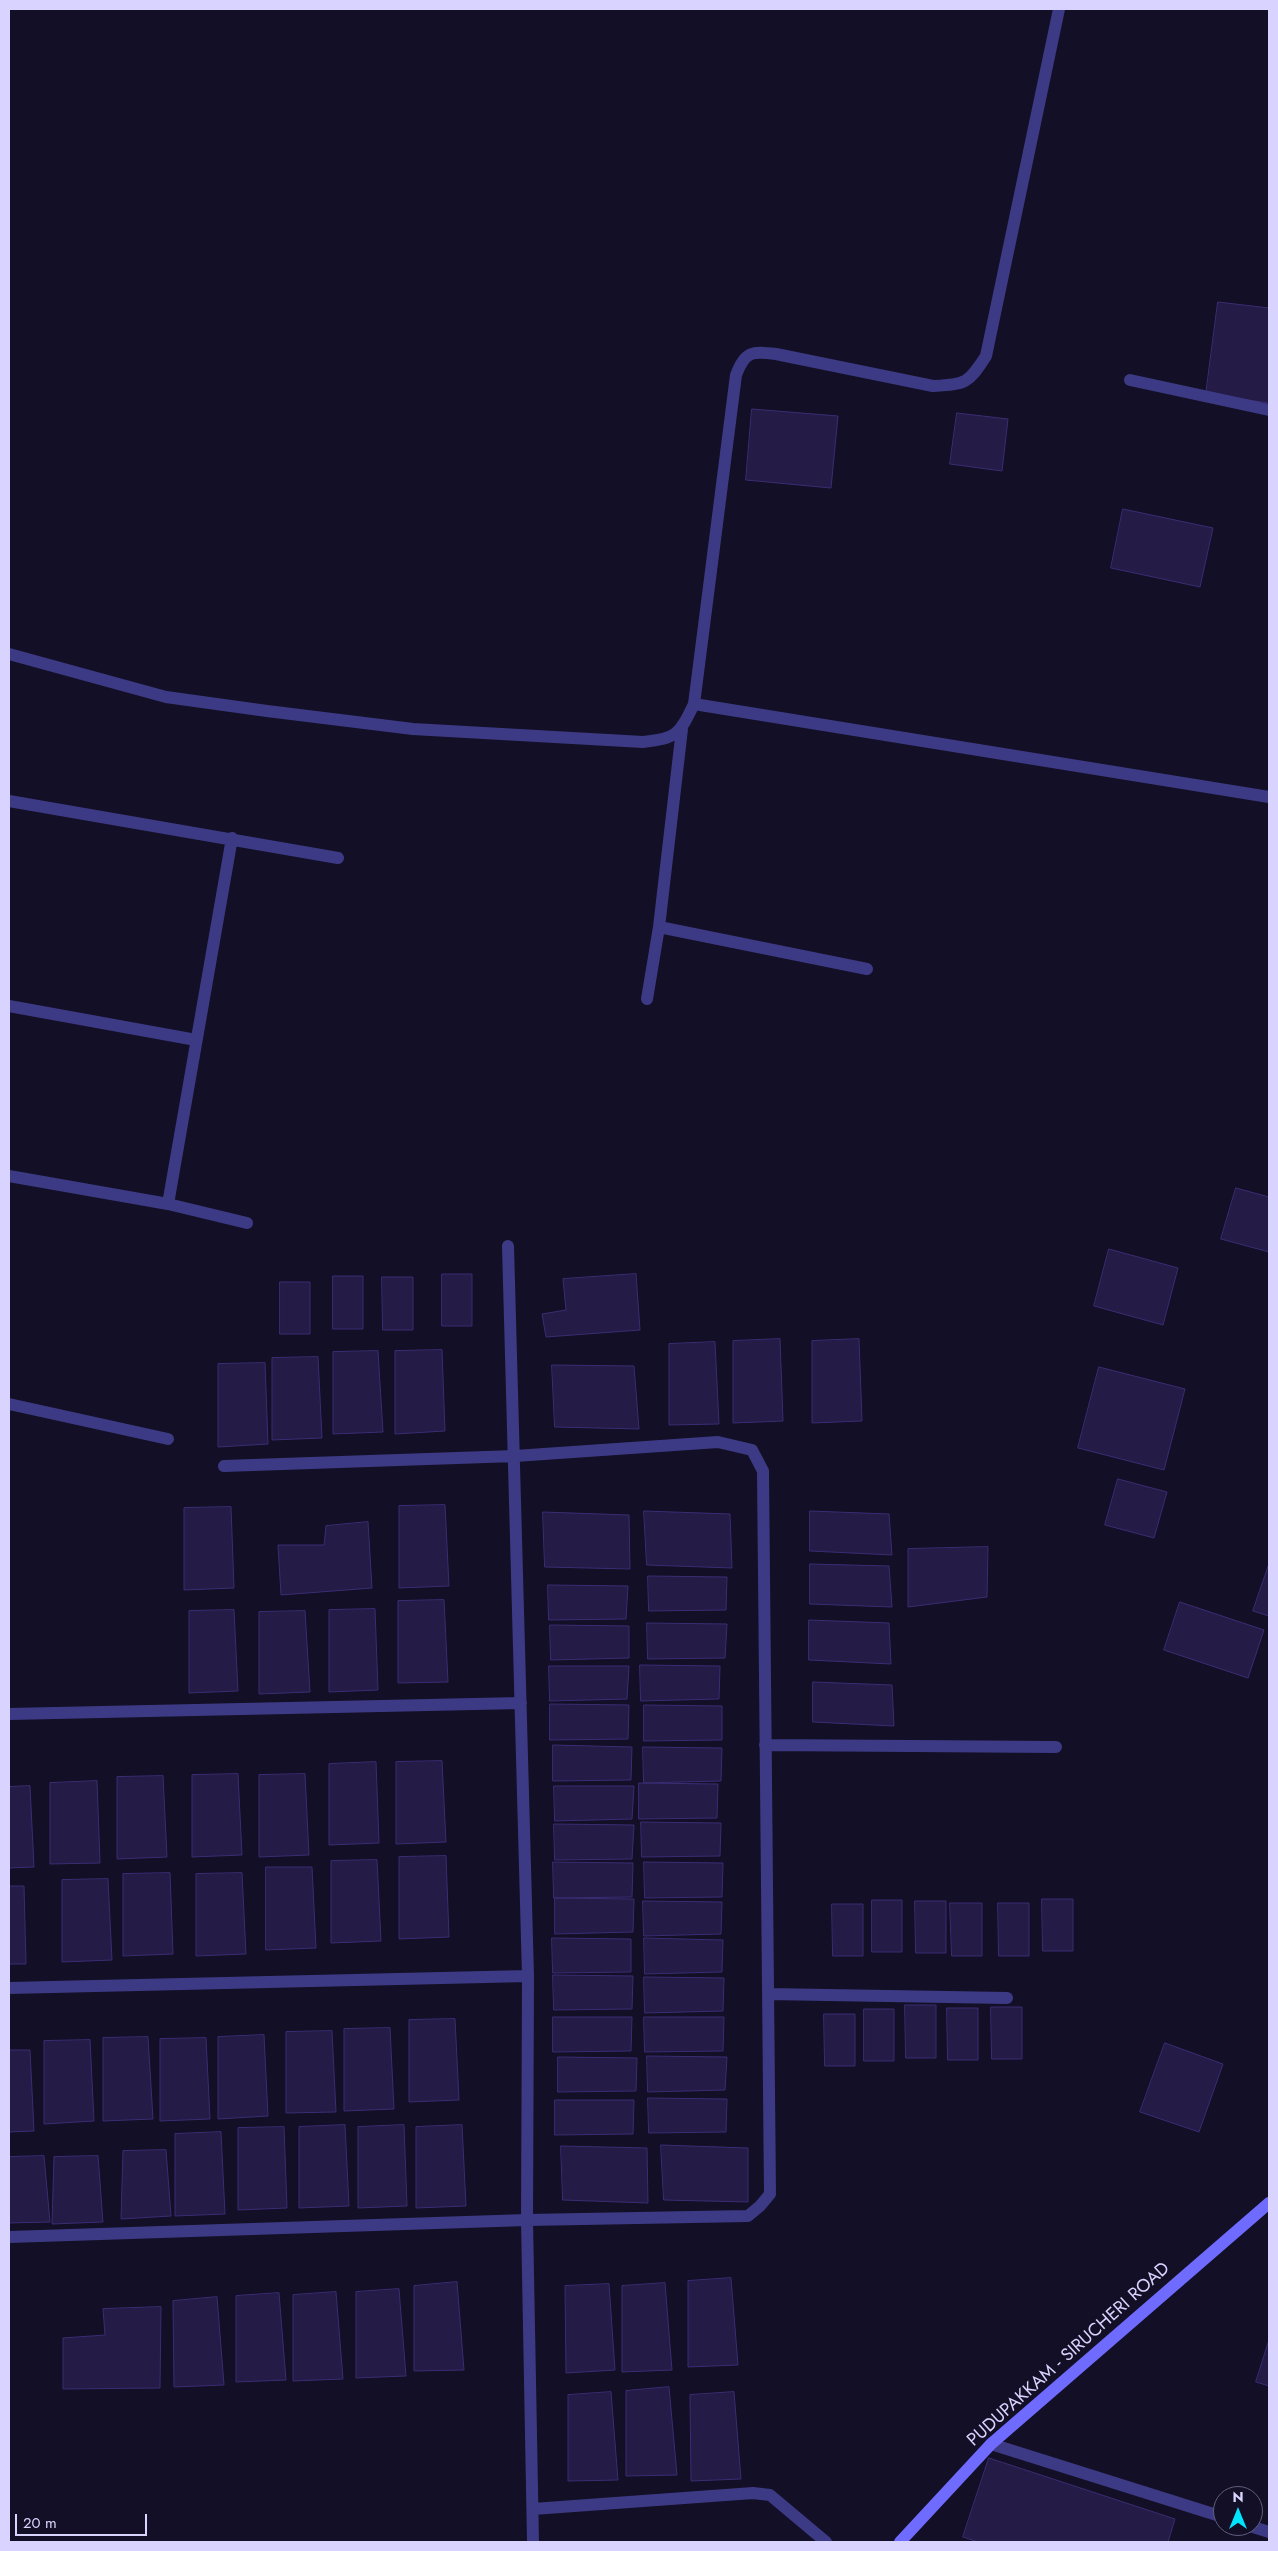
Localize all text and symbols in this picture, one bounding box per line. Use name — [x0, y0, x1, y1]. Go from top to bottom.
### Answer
street label: PUDUPAKKAM - SIRUCHERI ROAD — [963, 2258, 1175, 2452]
north arrow — [1213, 2486, 1263, 2536]
text: N — [1232, 2487, 1244, 2507]
scale bar — [18, 2504, 150, 2536]
text: 20 m — [23, 2512, 57, 2534]

